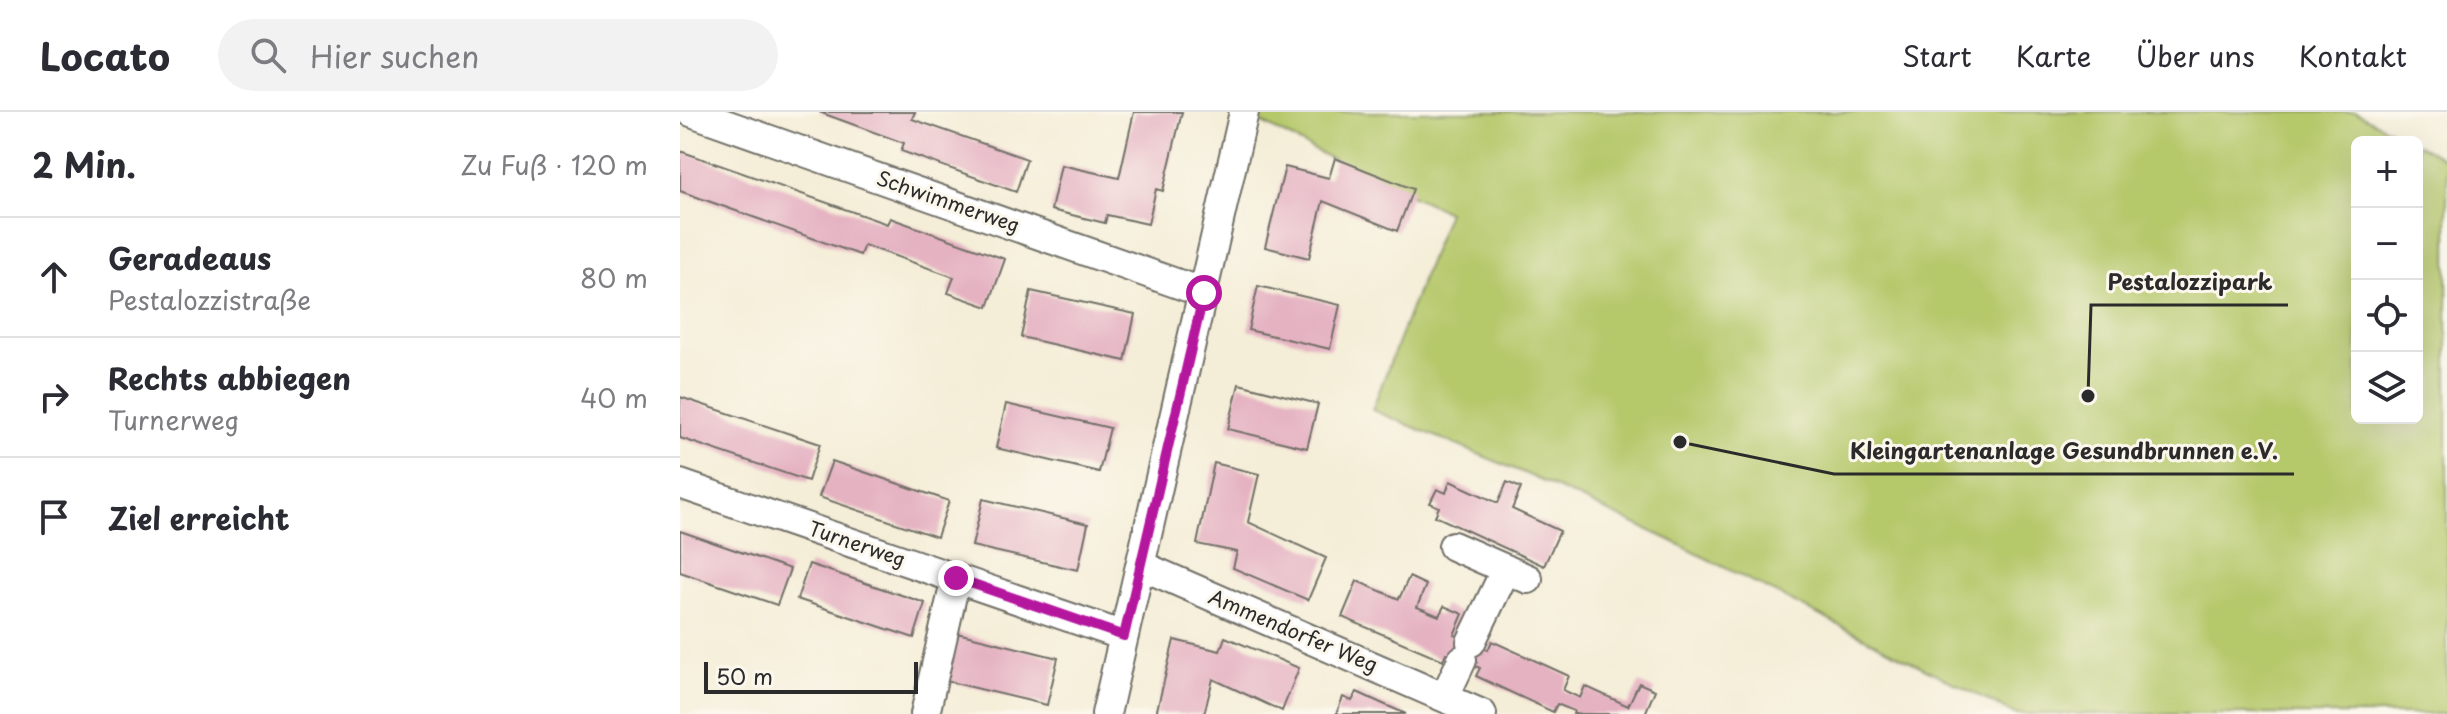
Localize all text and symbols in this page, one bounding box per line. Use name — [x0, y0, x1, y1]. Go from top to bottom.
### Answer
search box — [218, 19, 778, 91]
text: Locato — [40, 27, 170, 84]
icon: search — [246, 33, 290, 77]
text: Hier suchen — [310, 33, 479, 78]
text: Start — [1902, 34, 1972, 77]
text: Karte — [2016, 34, 2091, 77]
text: Über uns — [2135, 34, 2255, 77]
text: Kontakt — [2299, 34, 2407, 77]
map controls — [2351, 136, 2423, 424]
button: + — [2351, 136, 2423, 208]
text: 2 Min. — [32, 138, 136, 190]
text: Zu Fuß · 120 m — [461, 145, 648, 184]
street label: Schwimmerweg — [873, 162, 1024, 240]
button: − — [2351, 208, 2423, 280]
text: Geradeaus — [108, 235, 271, 280]
icon: ahead — [32, 255, 76, 299]
text: 80 m — [580, 258, 648, 297]
callout: Pestalozzipark — [2091, 259, 2288, 305]
text: Pestalozzipark — [2107, 264, 2273, 297]
route start — [1186, 275, 1222, 311]
text: Pestalozzistraße — [108, 280, 311, 319]
button: locate — [2351, 280, 2423, 352]
button: layers — [2351, 352, 2423, 424]
text: Rechts abbiegen — [108, 355, 351, 400]
icon: right — [32, 375, 76, 419]
text: 40 m — [580, 378, 648, 417]
text: Turnerweg — [108, 400, 239, 439]
callout: Kleingartenanlage Gesundbrunnen e.V. — [1834, 428, 2294, 474]
text: Kleingartenanlage Gesundbrunnen e.V. — [1850, 433, 2278, 466]
icon: arrive — [32, 495, 76, 539]
text: Ziel erreicht — [108, 495, 290, 540]
street label: Turnerweg — [805, 512, 910, 574]
route end — [938, 560, 974, 596]
street label: Ammendorfer Weg — [1204, 581, 1382, 679]
scale bar — [704, 658, 918, 694]
text: 50 m — [716, 659, 773, 692]

